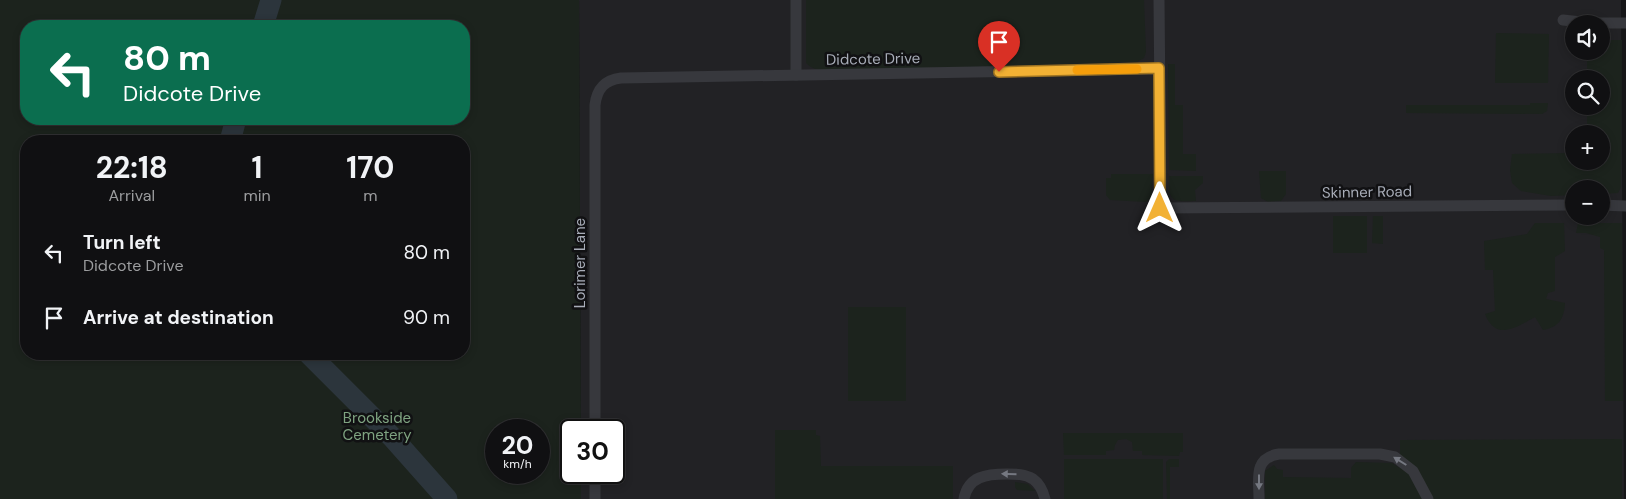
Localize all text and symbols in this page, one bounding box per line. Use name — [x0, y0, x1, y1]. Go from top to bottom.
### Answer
map controls — [1565, 15, 1610, 225]
button: sound — [1565, 15, 1610, 60]
pin — [978, 21, 1020, 72]
icon: arrive — [985, 28, 1013, 56]
text: 80 m — [123, 35, 211, 81]
icon: left — [40, 40, 105, 105]
street label: Didcote Drive — [826, 48, 920, 70]
button: search — [1565, 70, 1610, 115]
text: Didcote Drive — [123, 79, 261, 108]
button: + — [1565, 125, 1610, 170]
text: 22:18 — [96, 148, 168, 187]
text: 1 — [252, 148, 263, 187]
text: 170 — [346, 148, 394, 187]
button: − — [1565, 180, 1610, 225]
position arrow — [1133, 181, 1185, 233]
street label: Skinner Road — [1322, 181, 1412, 203]
text: Arrival — [108, 185, 155, 206]
text: min — [243, 185, 271, 206]
text: m — [363, 185, 377, 206]
street label: Lorimer Lane — [570, 218, 590, 308]
text: Turn left — [83, 230, 161, 255]
icon: left — [40, 239, 68, 267]
text: 80 m — [403, 240, 450, 265]
text: Didcote Drive — [83, 255, 183, 276]
icon: arrive — [40, 304, 68, 332]
text: Arrive at destination — [83, 305, 274, 330]
text: 90 m — [403, 305, 450, 330]
park label: Brookside Cemetery — [343, 408, 412, 445]
speed limit sign: 30 — [560, 419, 625, 484]
text: 20 — [502, 429, 533, 462]
text: km/h — [503, 456, 532, 472]
one-way arrow — [1393, 456, 1407, 465]
one-way arrow — [1001, 470, 1017, 478]
one-way arrow — [1255, 474, 1263, 490]

